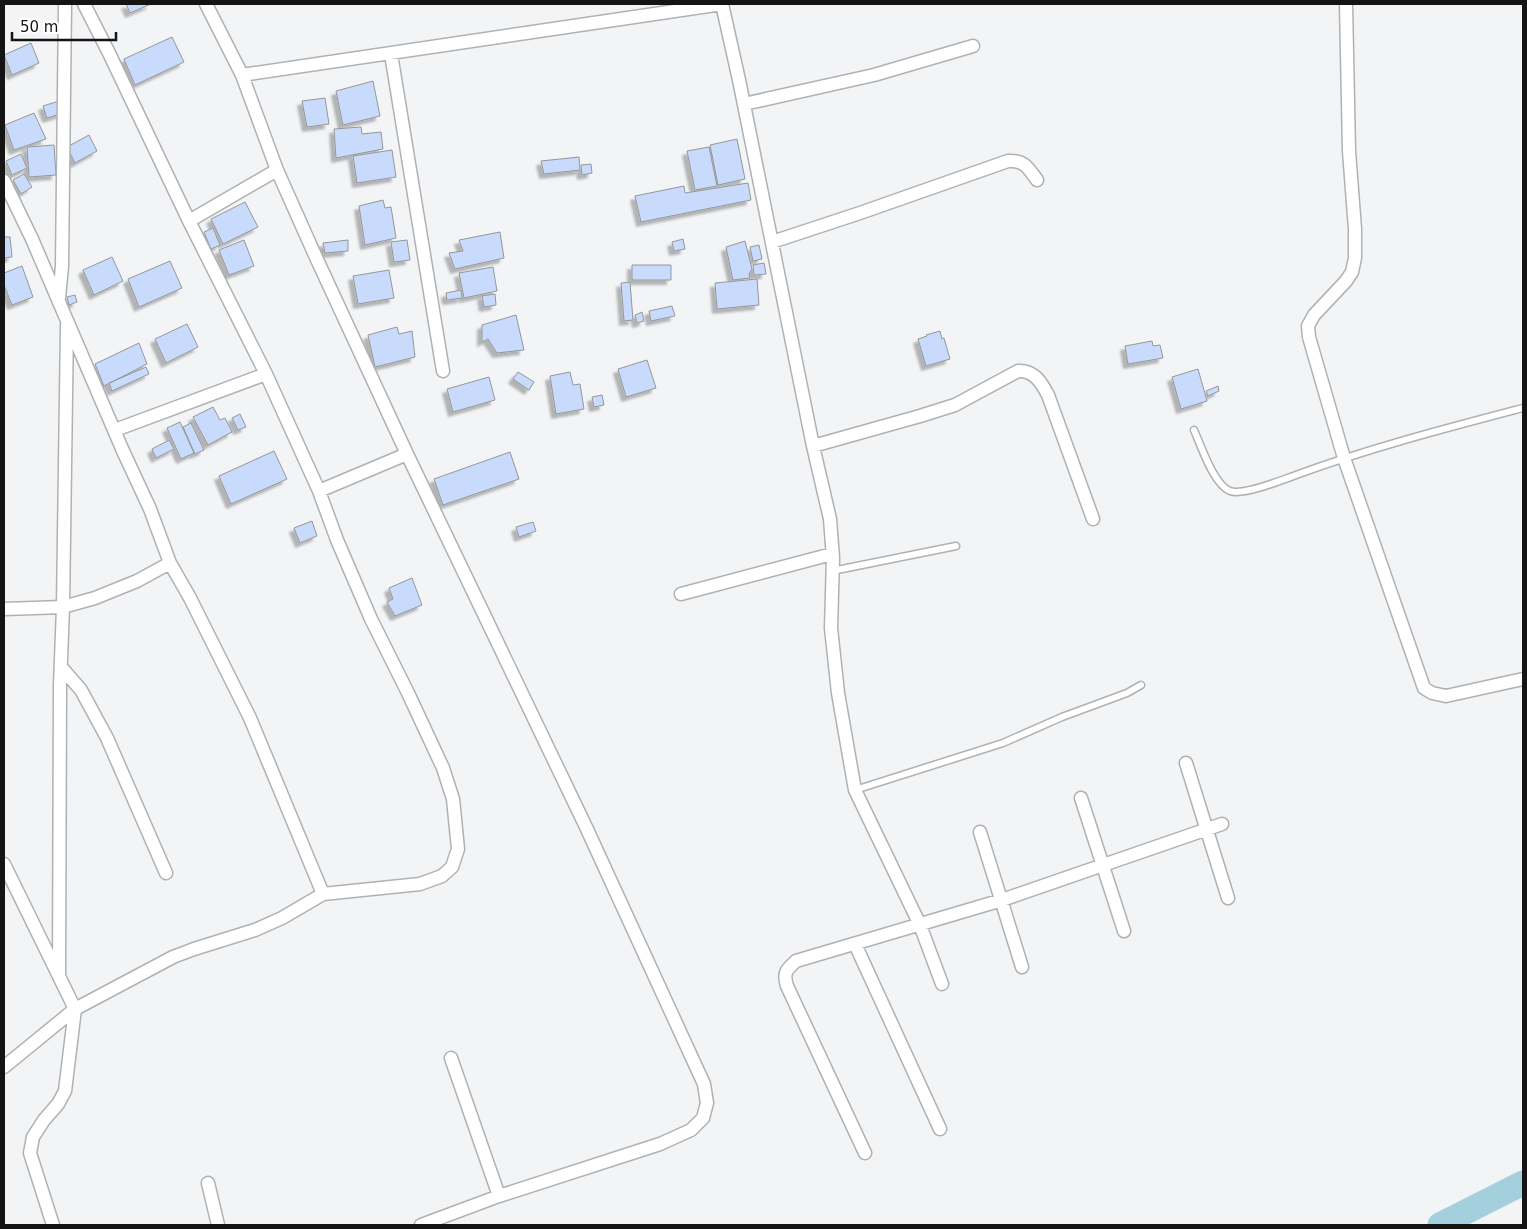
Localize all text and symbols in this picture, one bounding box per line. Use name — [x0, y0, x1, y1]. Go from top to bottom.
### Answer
scale bar — [12, 10, 116, 42]
text: 50 m — [20, 18, 58, 36]

